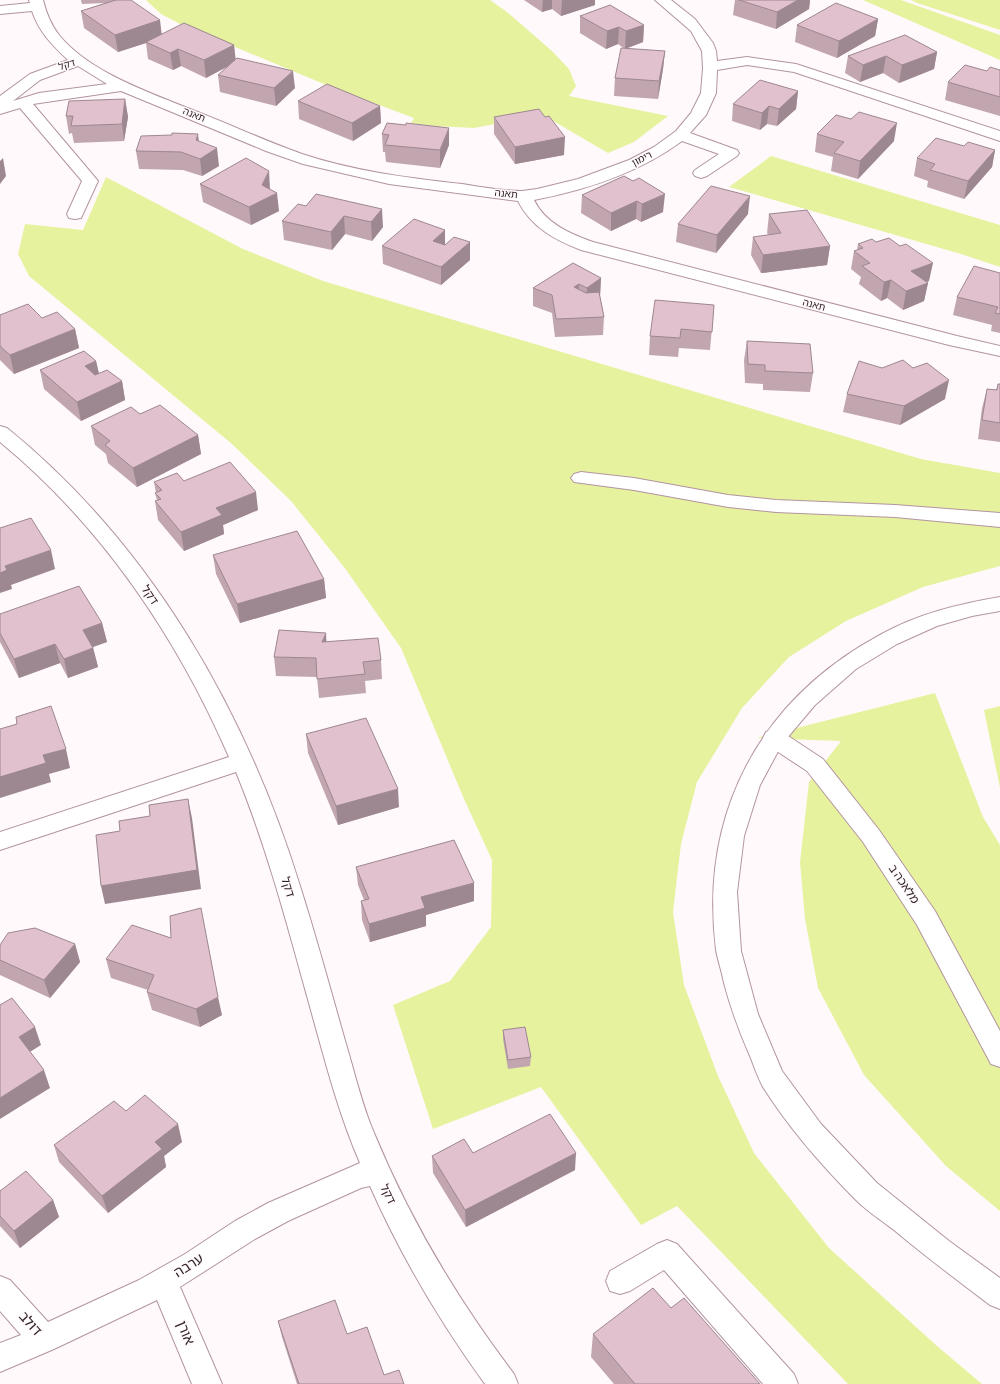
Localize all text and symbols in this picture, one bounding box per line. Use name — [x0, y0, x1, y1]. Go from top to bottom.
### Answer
street label: דקל — [57, 58, 77, 72]
street label: תאנה — [181, 106, 207, 124]
street label: רימון — [630, 150, 654, 168]
street label: תאנה — [494, 188, 518, 200]
street label: תאנה — [801, 297, 827, 313]
street label: דקל — [139, 583, 161, 607]
street label: מלאכה ב — [887, 862, 921, 906]
street label: דקל — [279, 876, 297, 899]
street label: דקל — [378, 1182, 398, 1206]
street label: ערבה — [172, 1252, 206, 1280]
street label: דולב — [16, 1309, 44, 1339]
street label: אורן — [174, 1319, 196, 1347]

